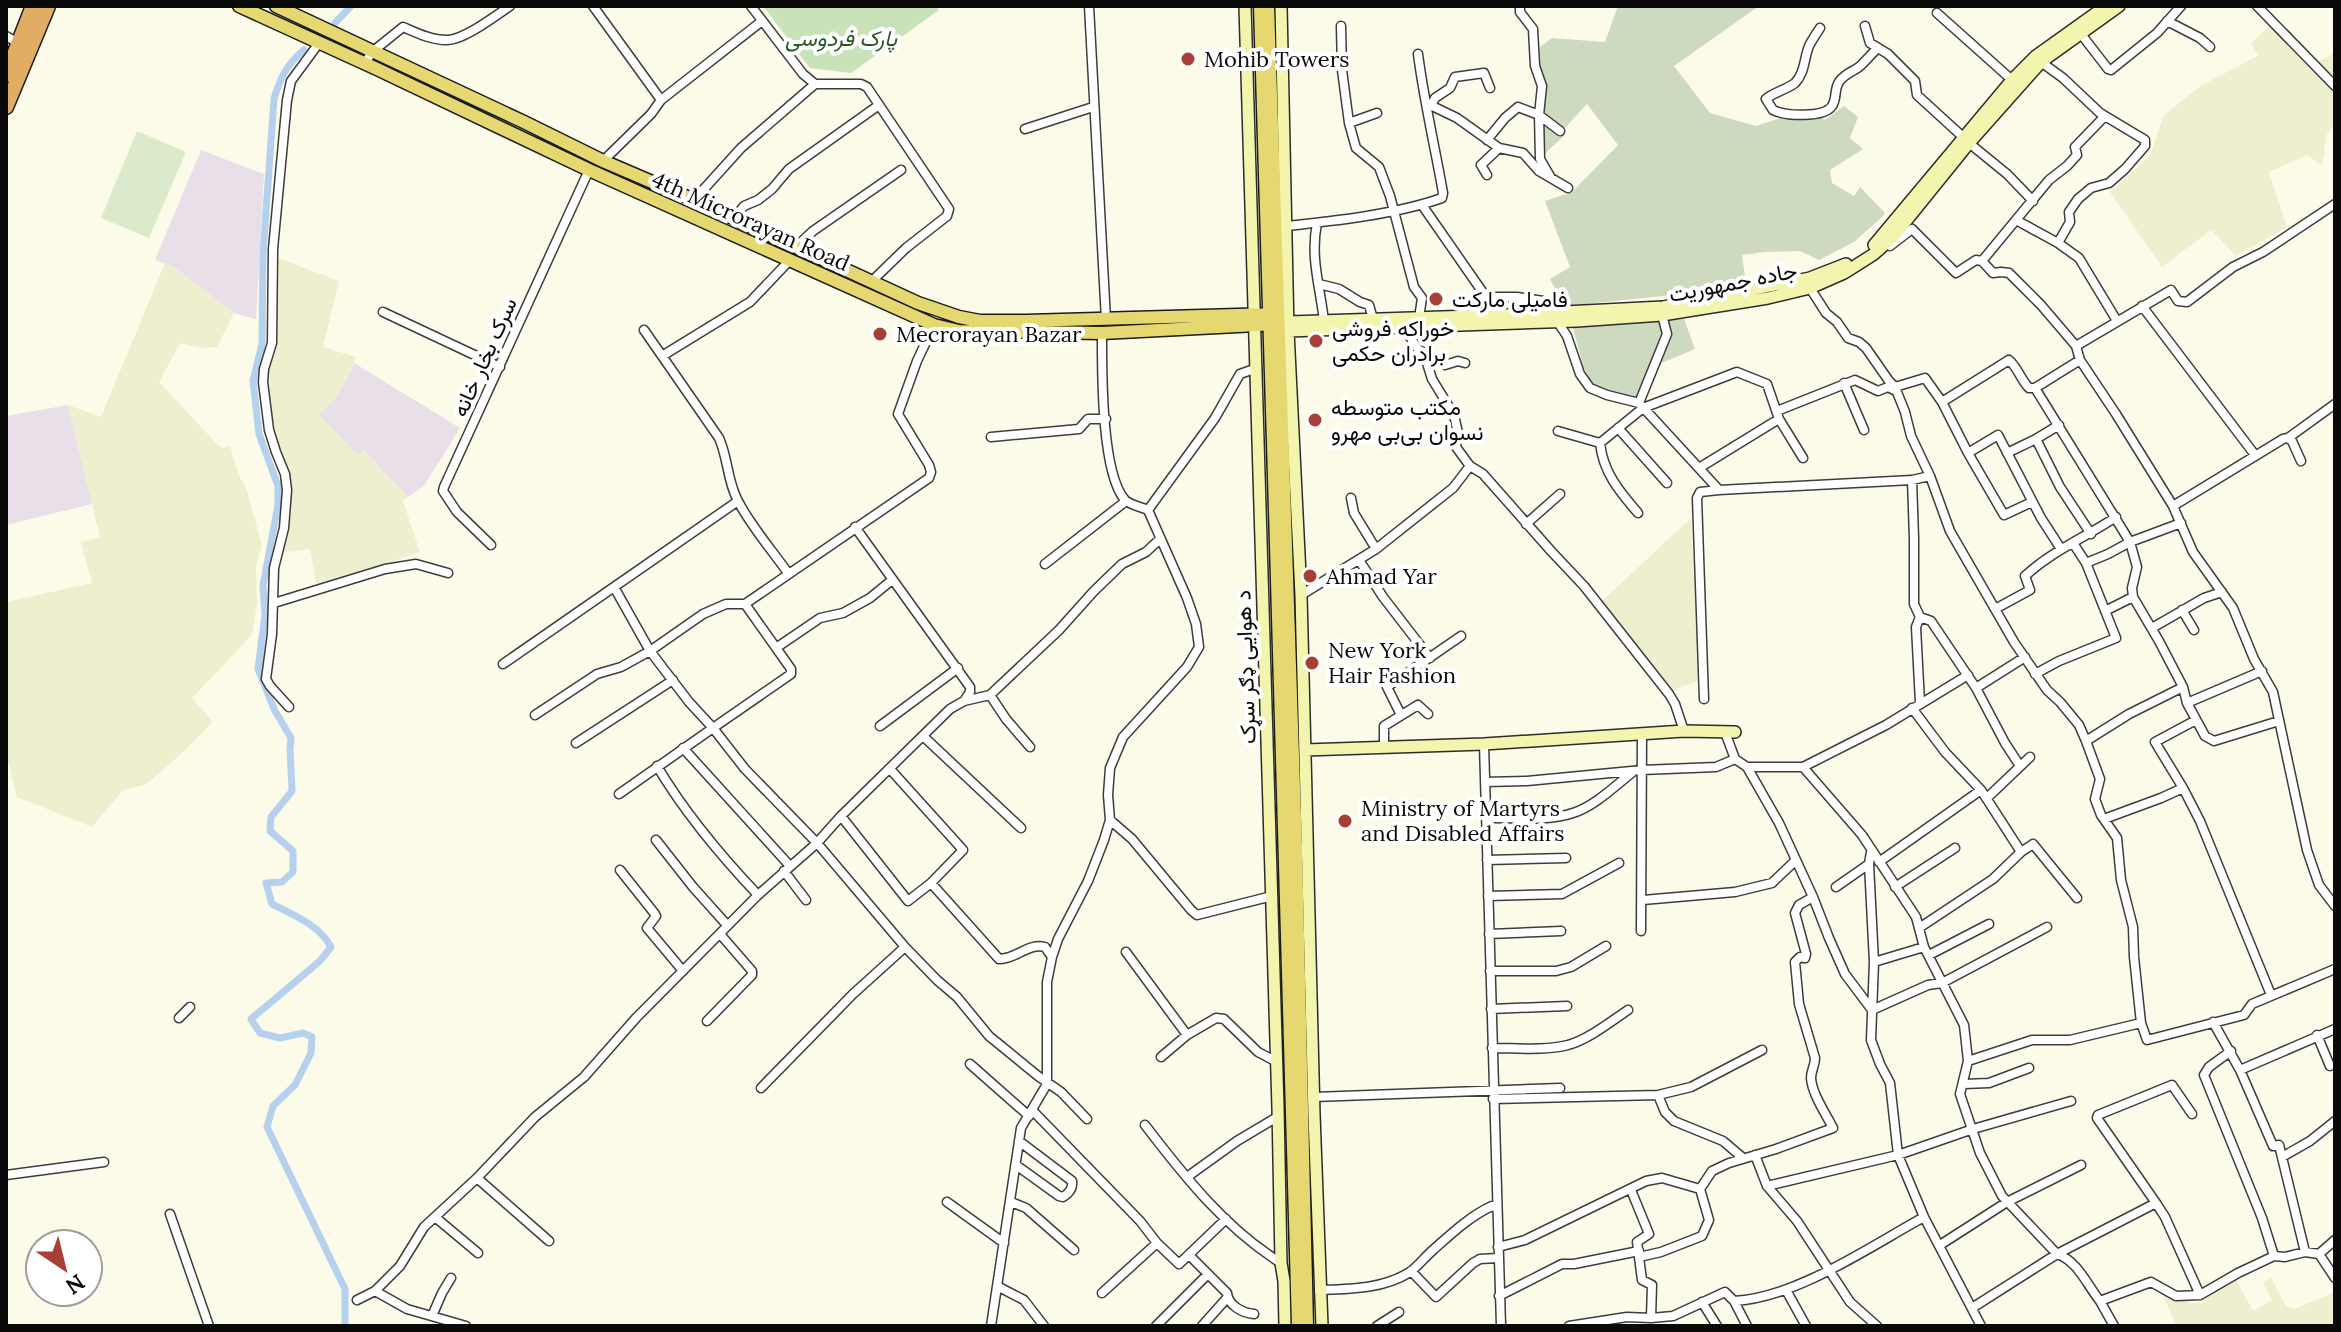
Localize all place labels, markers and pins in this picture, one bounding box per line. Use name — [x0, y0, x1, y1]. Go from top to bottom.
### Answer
place label: Mohib Towers — [1204, 45, 1350, 73]
marker: Mohib Towers — [1179, 50, 1197, 68]
place label: فامیلی مارکت — [1452, 285, 1568, 313]
marker: فامیلی مارکت — [1427, 290, 1445, 308]
place label: خوراکه فروشی برادران حکمی — [1332, 314, 1454, 367]
place label: Mecrorayan Bazar — [896, 320, 1082, 348]
marker: Mecrorayan Bazar — [871, 325, 889, 343]
marker: خوراکه فروشی برادران حکمی — [1307, 332, 1325, 350]
place label: مکتب متوسطه نسوان بی‌بی مهرو — [1331, 393, 1483, 446]
marker: مکتب متوسطه نسوان بی‌بی مهرو — [1306, 411, 1324, 429]
place label: Ahmad Yar — [1325, 562, 1437, 590]
marker: Ahmad Yar — [1301, 567, 1319, 585]
place label: New York Hair Fashion — [1328, 636, 1456, 689]
marker: New York Hair Fashion — [1303, 654, 1321, 672]
place label: Ministry of Martyrs and Disabled Affairs — [1361, 794, 1564, 847]
marker: Ministry of Martyrs and Disabled Affairs — [1336, 812, 1354, 830]

